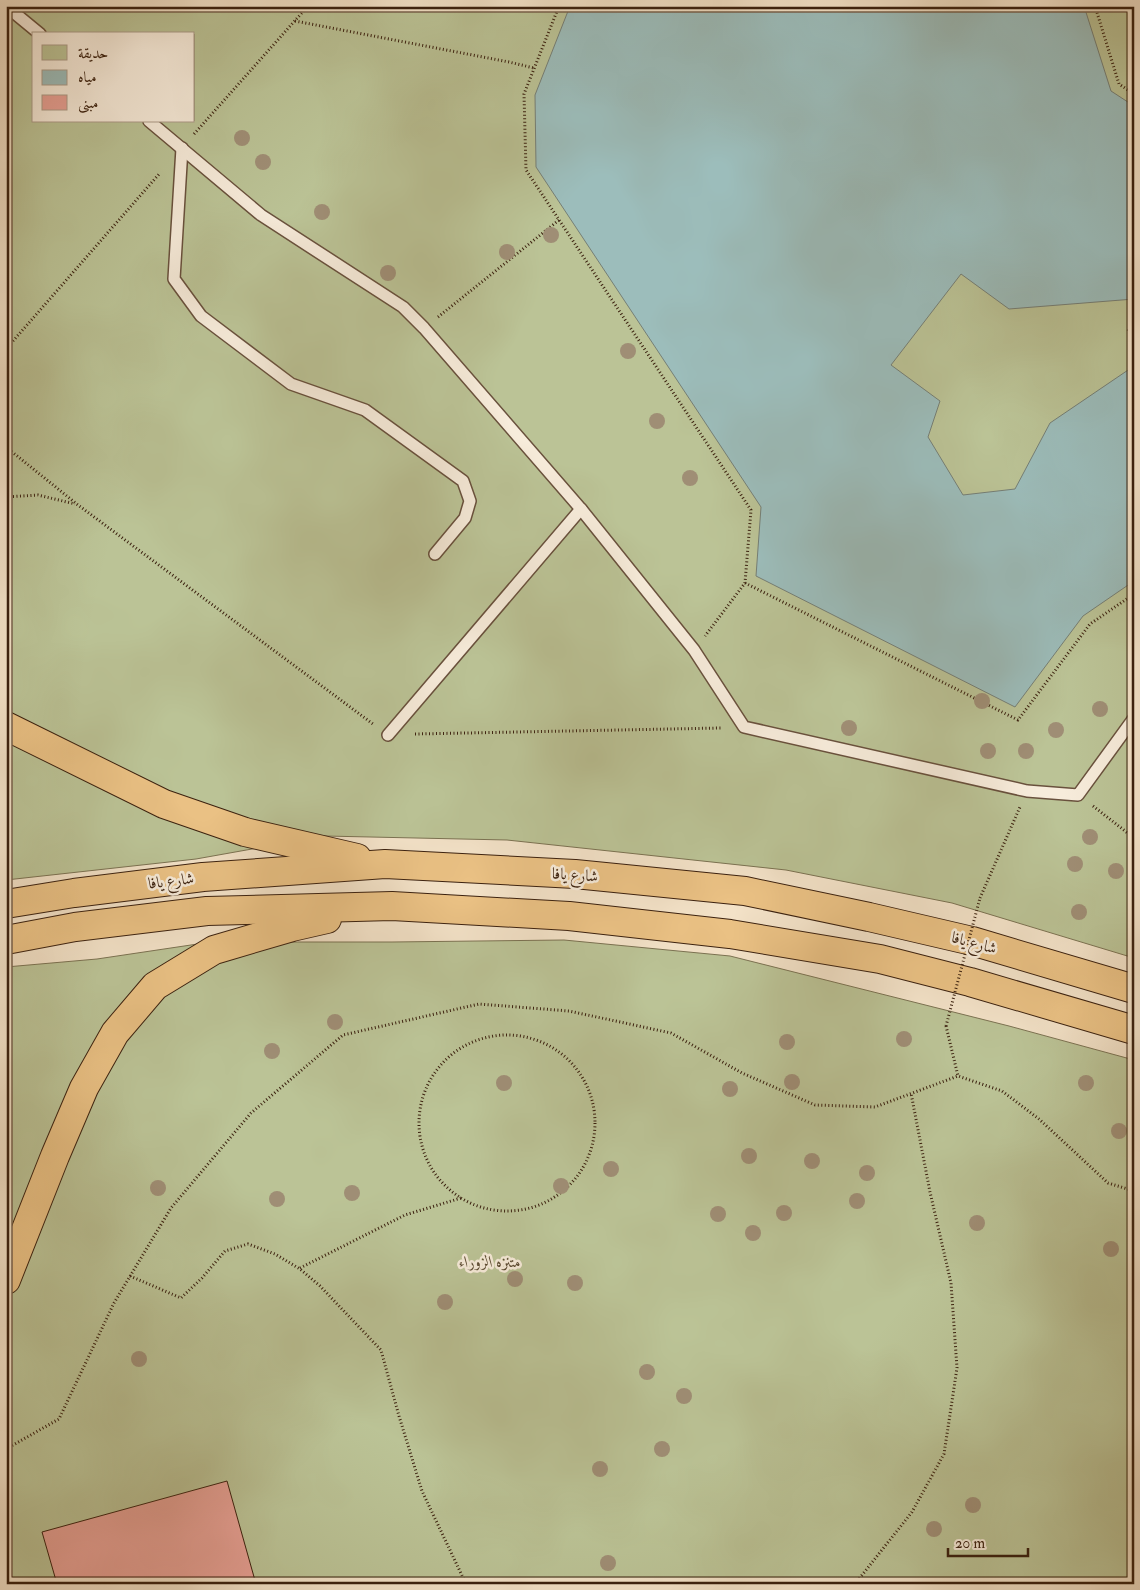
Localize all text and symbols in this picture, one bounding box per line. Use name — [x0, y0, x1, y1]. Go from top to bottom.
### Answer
legend — [32, 32, 195, 122]
text: حديقة — [78, 44, 108, 63]
text: مياه — [78, 68, 96, 87]
text: مبنى — [78, 94, 98, 114]
street label: شارع يافا — [551, 863, 599, 890]
street label: شارع يافا — [147, 868, 196, 897]
street label: شارع يافا — [948, 927, 999, 962]
park label: متنزه الزوراء — [459, 1252, 521, 1272]
scale bar — [948, 1525, 1028, 1557]
text: 20 m — [955, 1534, 985, 1553]

